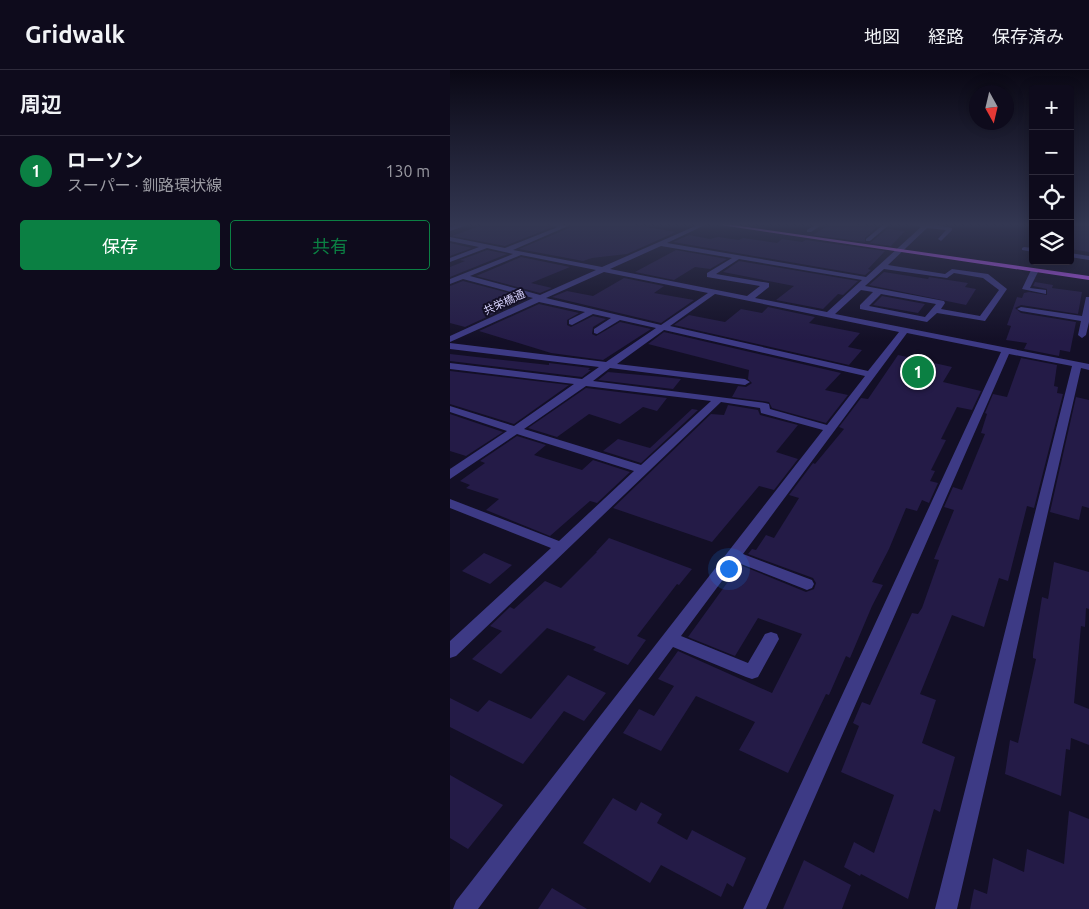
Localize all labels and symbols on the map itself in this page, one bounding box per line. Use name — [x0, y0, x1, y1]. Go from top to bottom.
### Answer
north arrow — [969, 85, 1014, 130]
street label: 共栄橋通 — [482, 287, 526, 317]
pin: 1 — [902, 353, 934, 391]
your location — [716, 556, 742, 582]

